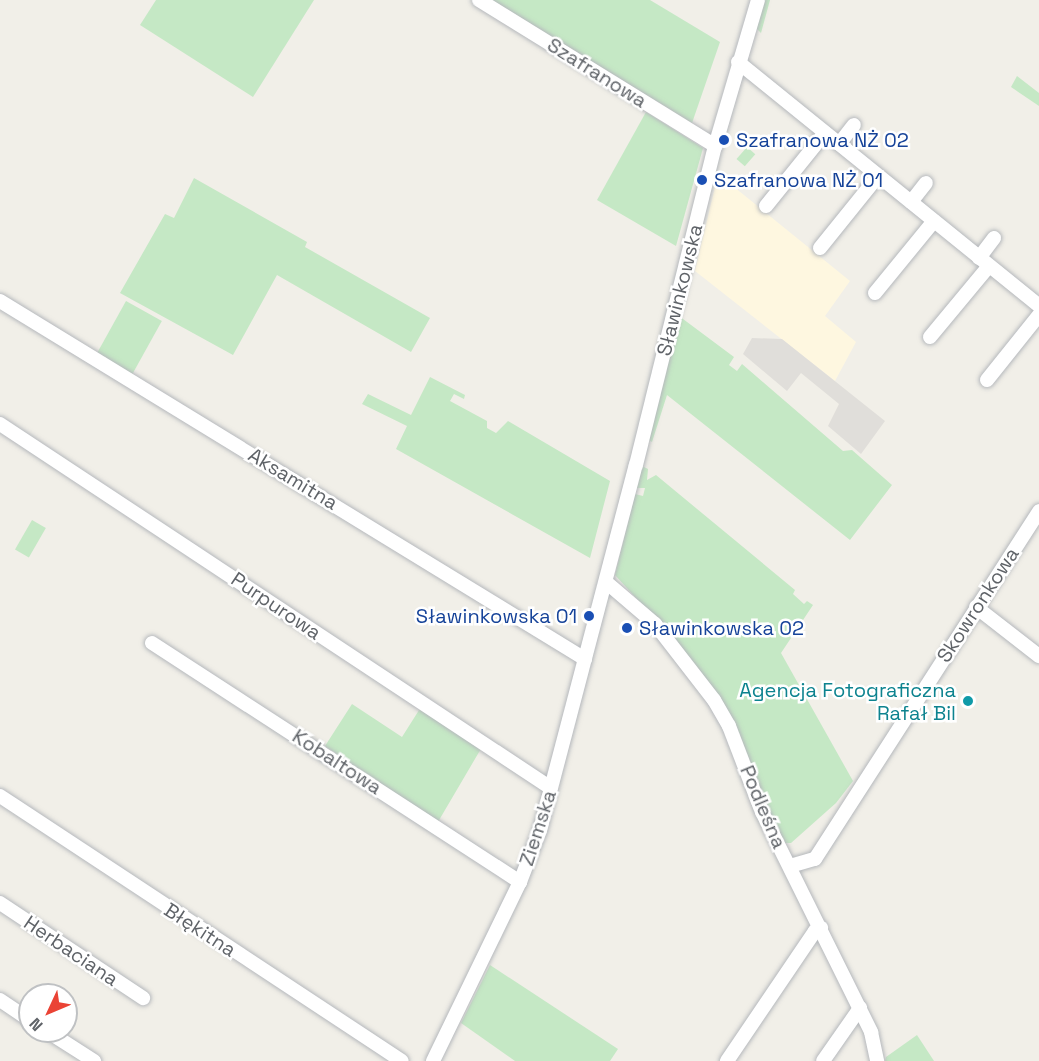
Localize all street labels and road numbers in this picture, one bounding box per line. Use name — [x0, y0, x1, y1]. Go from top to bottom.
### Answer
street label: Szafranowa — [543, 33, 651, 113]
street label: Sławinkowska — [652, 222, 708, 358]
street label: Aksamitna — [244, 443, 342, 515]
street label: Skowronkowa — [932, 543, 1024, 667]
street label: Purpurowa — [226, 567, 326, 645]
street label: Kobaltowa — [288, 724, 386, 800]
street label: Podleśna — [735, 762, 791, 852]
street label: Ziemska — [515, 787, 561, 869]
street label: Błękitna — [159, 898, 241, 962]
street label: Herbaciana — [19, 911, 123, 991]

